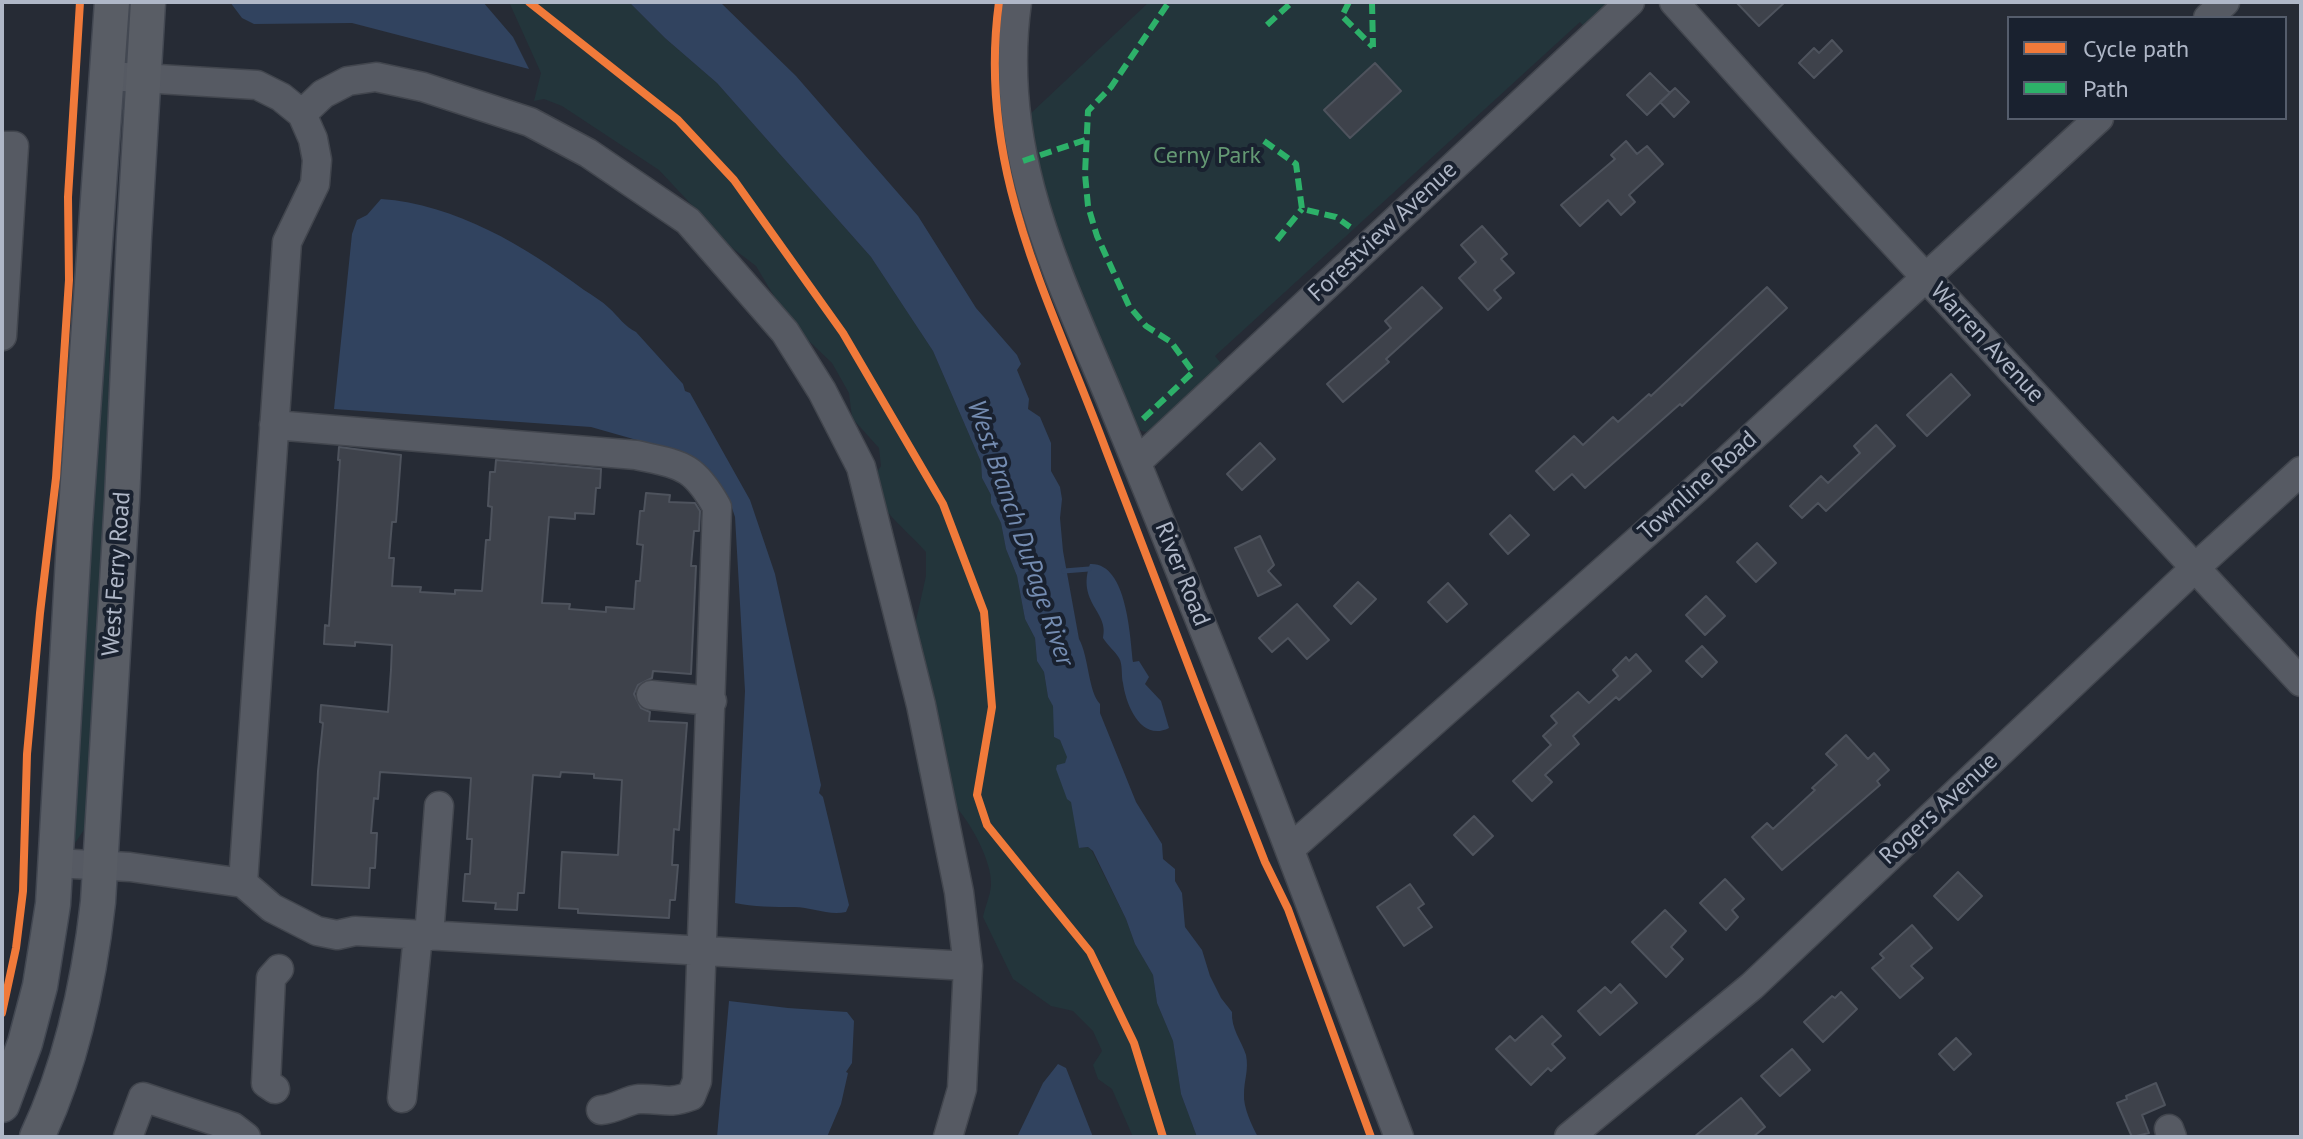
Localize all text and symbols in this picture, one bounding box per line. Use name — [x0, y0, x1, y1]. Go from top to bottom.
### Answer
legend — [2007, 16, 2287, 120]
text: Cycle path — [2083, 33, 2189, 64]
text: Path — [2083, 73, 2129, 104]
park label: Cerny Park — [1153, 142, 1261, 170]
street label: Forestview Avenue — [1303, 156, 1463, 308]
street label: Warren Avenue — [1924, 277, 2050, 409]
water label: West Branch DuPage River — [960, 396, 1080, 670]
street label: Townline Road — [1633, 425, 1763, 547]
street label: West Ferry Road — [97, 491, 137, 657]
street label: River Road — [1148, 518, 1216, 630]
street label: Rogers Avenue — [1874, 747, 2004, 871]

